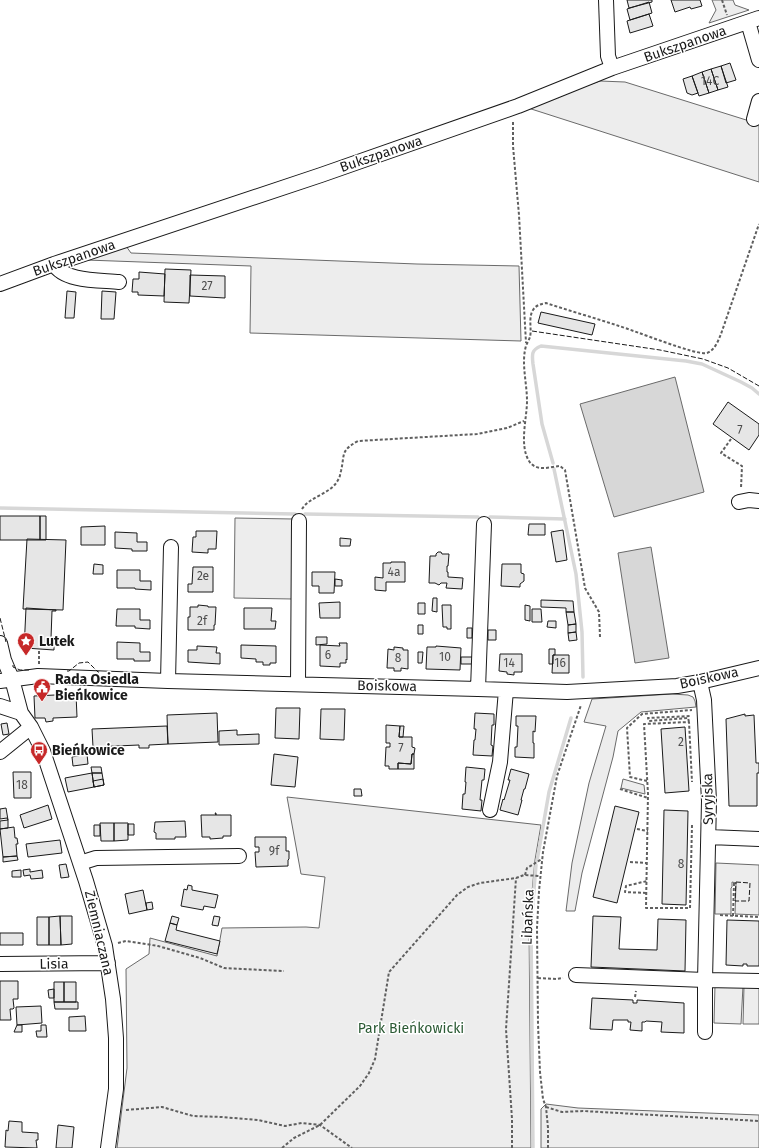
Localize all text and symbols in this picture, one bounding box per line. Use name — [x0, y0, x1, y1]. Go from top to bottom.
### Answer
street label: Bukszpanowa — [642, 22, 728, 66]
house number: 14C — [701, 74, 719, 88]
street label: Bukszpanowa — [338, 132, 424, 176]
street label: Bukszpanowa — [31, 236, 117, 280]
house number: 27 — [201, 279, 213, 293]
house number: 7 — [737, 423, 743, 437]
house number: 4a — [388, 565, 400, 579]
house number: 2e — [197, 569, 209, 583]
house number: 2f — [197, 614, 208, 628]
place icon: Lutek — [16, 631, 36, 656]
place label: Lutek — [39, 633, 75, 650]
house number: 6 — [325, 648, 331, 662]
house number: 10 — [439, 650, 451, 664]
house number: 8 — [395, 651, 402, 665]
house number: 14 — [503, 656, 515, 670]
house number: 16 — [554, 656, 566, 670]
street label: Boiskowa — [678, 663, 740, 693]
place label: Rada Osiedla Bieńkowice — [55, 671, 139, 704]
public building icon: Rada Osiedla Bieńkowice — [32, 677, 52, 702]
street label: Boiskowa — [357, 677, 417, 695]
house number: 2 — [678, 735, 684, 749]
bus stop icon: Bieńkowice — [29, 740, 49, 765]
house number: 7 — [398, 741, 404, 755]
place label: Bieńkowice — [52, 742, 125, 759]
street label: Syryjska — [699, 773, 717, 825]
house number: 18 — [16, 778, 28, 792]
house number: 9f — [269, 844, 280, 858]
house number: 8 — [678, 857, 685, 871]
street label: Ziemniaczana — [81, 889, 117, 977]
street label: Libańska — [519, 889, 537, 945]
street label: Lisia — [39, 955, 69, 973]
park label: Park Bieńkowicki — [358, 1020, 464, 1037]

